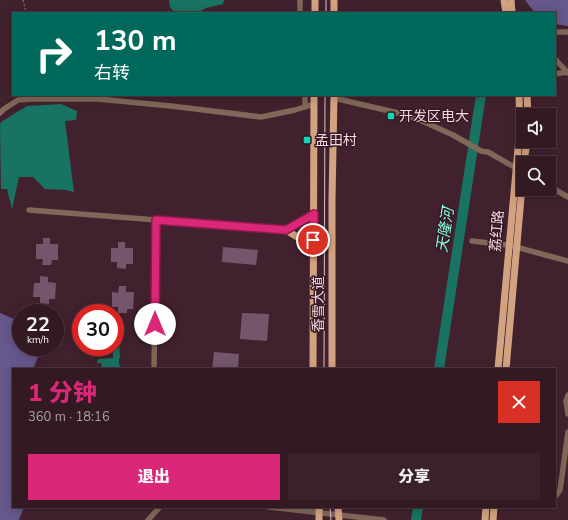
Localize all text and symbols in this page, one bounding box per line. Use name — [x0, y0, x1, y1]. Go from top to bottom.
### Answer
text: 130 m — [94, 22, 177, 60]
icon: right — [28, 28, 80, 80]
text: 右转 — [94, 61, 130, 85]
place label: 开发区电大 — [399, 107, 469, 126]
map controls — [516, 108, 556, 196]
button: sound — [516, 108, 556, 148]
marker: 开发区电大 — [386, 111, 396, 121]
place label: 孟田村 — [315, 131, 357, 150]
marker: 孟田村 — [302, 135, 312, 145]
button: search — [516, 156, 556, 196]
water label: 天隆河 — [432, 203, 459, 254]
street label: 荔红路 — [486, 209, 508, 253]
pin — [296, 223, 330, 257]
icon: arrive — [302, 229, 324, 251]
street label: 香雪大道 — [309, 276, 328, 332]
position arrow — [134, 303, 176, 345]
speed limit sign: 30 — [72, 304, 124, 356]
text: 22 — [26, 311, 50, 338]
text: km/h — [27, 333, 49, 347]
text: 1 分钟 — [28, 377, 97, 409]
button: close — [498, 381, 540, 423]
text: 360 m · 18:16 — [28, 408, 110, 426]
button: 退出 — [28, 454, 280, 500]
button: 分享 — [288, 454, 540, 500]

